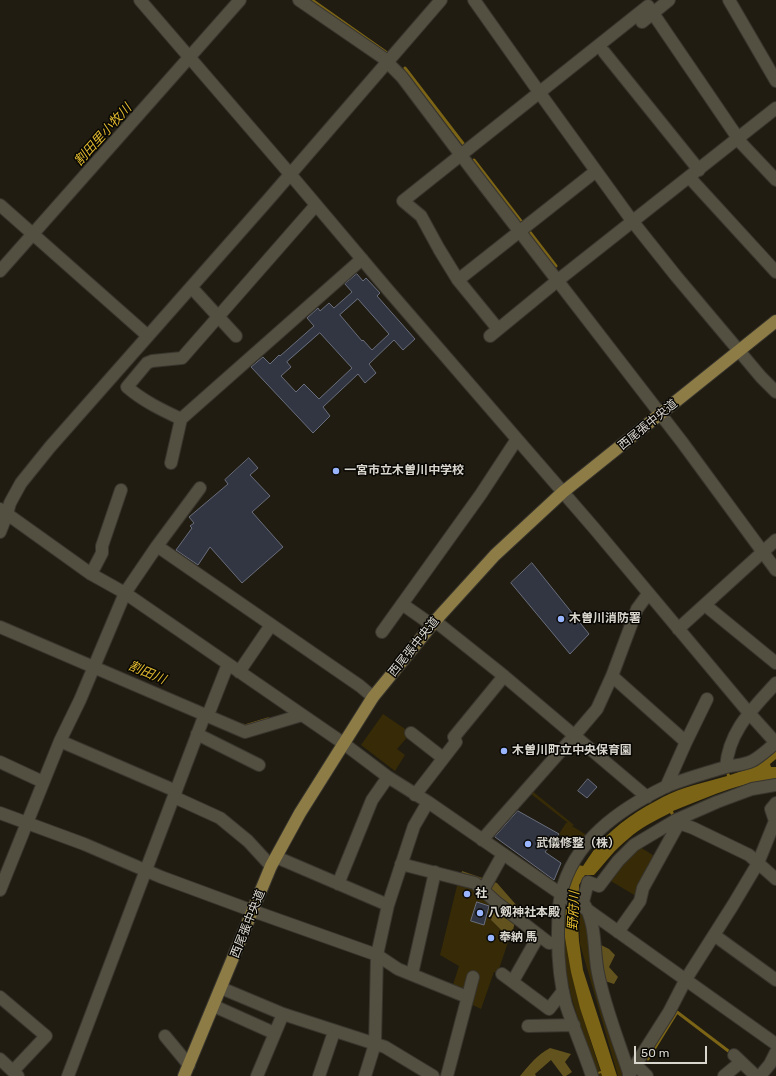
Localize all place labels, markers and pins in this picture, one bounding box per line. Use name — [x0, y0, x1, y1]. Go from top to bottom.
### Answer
place label: 一宮市立木曽川中学校 — [344, 464, 464, 478]
marker: 一宮市立木曽川中学校 — [331, 466, 341, 476]
place label: 木曽川消防署 — [569, 612, 641, 626]
marker: 木曽川消防署 — [556, 614, 566, 624]
place label: 木曽川町立中央保育園 — [512, 744, 632, 758]
marker: 木曽川町立中央保育園 — [499, 746, 509, 756]
place label: 武儀修整（株） — [536, 837, 620, 851]
marker: 武儀修整（株） — [523, 839, 533, 849]
place label: 社 — [475, 887, 487, 901]
marker: 社 — [462, 889, 472, 899]
place label: 八剱神社本殿 — [488, 906, 560, 920]
marker: 八剱神社本殿 — [475, 908, 485, 918]
place label: 奉納 馬 — [499, 931, 538, 945]
marker: 奉納 馬 — [486, 933, 496, 943]

